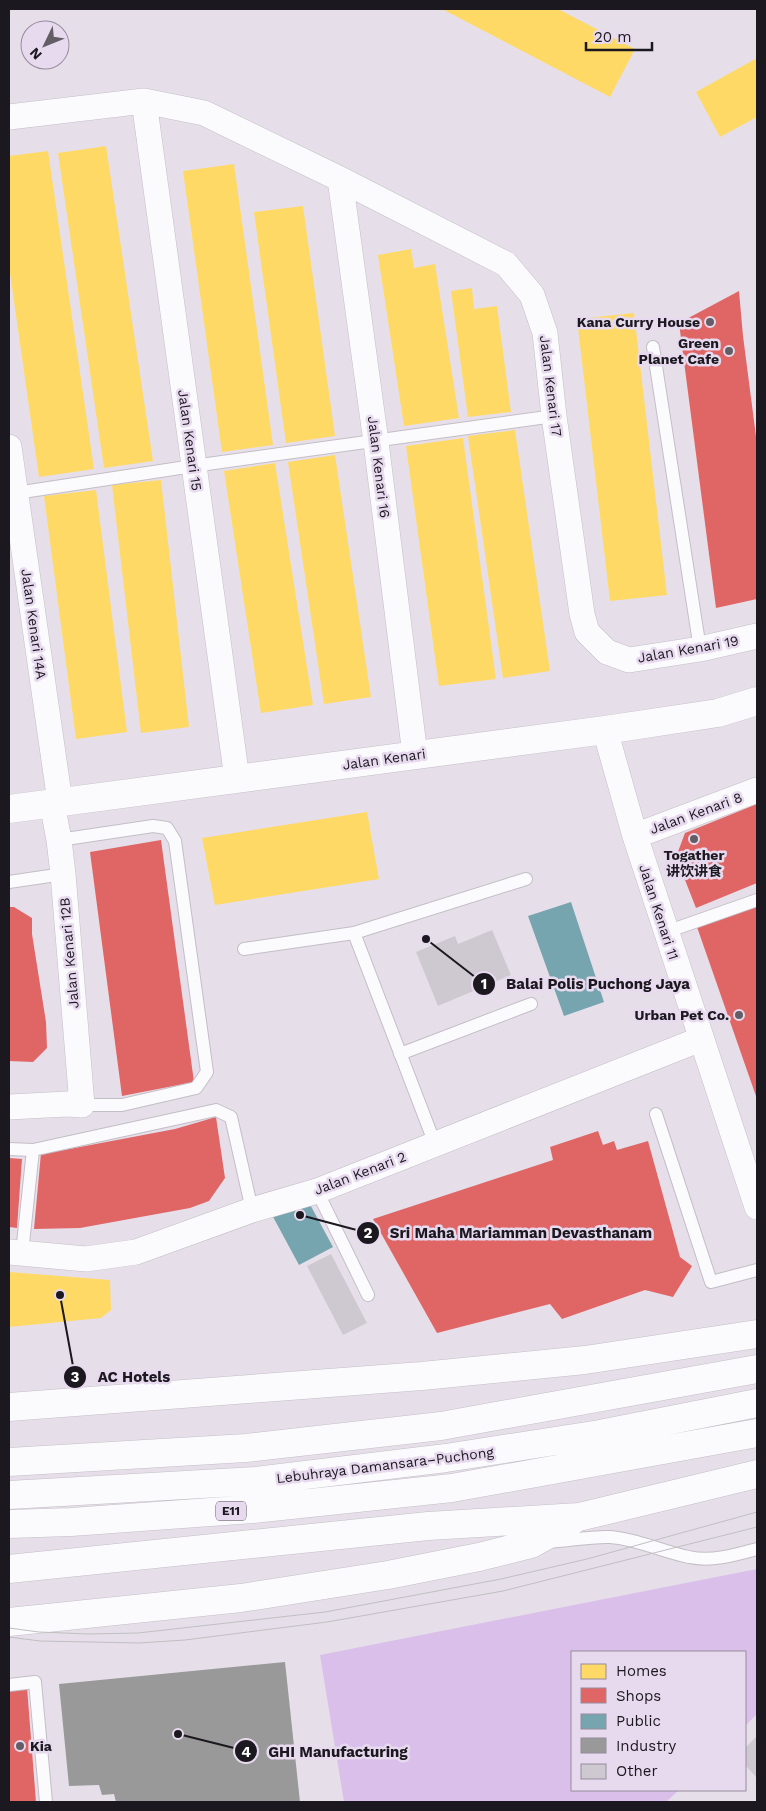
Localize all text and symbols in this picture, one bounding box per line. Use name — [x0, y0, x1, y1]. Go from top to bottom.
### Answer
north arrow — [20, 20, 70, 70]
scale bar — [586, 20, 652, 52]
text: 20 m — [594, 28, 632, 46]
text: N — [26, 45, 45, 63]
place label: Kana Curry House — [577, 314, 700, 330]
marker: Kana Curry House — [704, 316, 716, 328]
street label: Jalan Kenari 17 — [537, 335, 565, 438]
place label: Green Planet Cafe — [639, 335, 719, 367]
marker: Green Planet Cafe — [723, 345, 735, 357]
street label: Jalan Kenari 15 — [175, 388, 205, 492]
street label: Jalan Kenari 16 — [365, 415, 393, 519]
street label: Jalan Kenari 14A — [18, 568, 50, 680]
street label: Jalan Kenari 19 — [636, 632, 740, 666]
street label: Jalan Kenari — [341, 745, 427, 773]
street label: Jalan Kenari 8 — [648, 789, 744, 837]
marker: Togather 讲饮讲食 — [688, 833, 700, 845]
place label: Togather 讲饮讲食 — [664, 847, 724, 879]
street label: Jalan Kenari 11 — [636, 862, 682, 962]
street label: Jalan Kenari 12B — [56, 897, 82, 1009]
callout: Balai Polis Puchong Jaya — [471, 969, 700, 999]
text: 1 — [481, 975, 487, 993]
text: Balai Polis Puchong Jaya — [506, 975, 690, 993]
place label: Urban Pet Co. — [635, 1007, 729, 1023]
marker: Urban Pet Co. — [733, 1009, 745, 1021]
street label: Jalan Kenari 2 — [312, 1148, 408, 1198]
callout: Sri Maha Mariamman Devasthanam — [355, 1218, 663, 1248]
text: 2 — [364, 1224, 373, 1242]
text: Sri Maha Mariamman Devasthanam — [390, 1224, 652, 1242]
callout: AC Hotels — [63, 1362, 180, 1392]
text: 3 — [71, 1368, 80, 1386]
text: AC Hotels — [98, 1368, 170, 1386]
street label: Lebuhraya Damansara–Puchong — [275, 1444, 495, 1486]
road number: E11 — [216, 1502, 246, 1520]
legend — [571, 1651, 746, 1791]
text: Homes — [616, 1662, 667, 1680]
text: Shops — [616, 1687, 661, 1705]
text: Public — [616, 1712, 661, 1730]
callout: GHI Manufacturing — [233, 1736, 418, 1766]
text: Industry — [616, 1737, 677, 1755]
place label: Kia — [30, 1738, 53, 1754]
marker: Kia — [14, 1740, 26, 1752]
text: 4 — [241, 1743, 251, 1761]
text: GHI Manufacturing — [268, 1743, 408, 1761]
text: Other — [616, 1762, 658, 1780]

